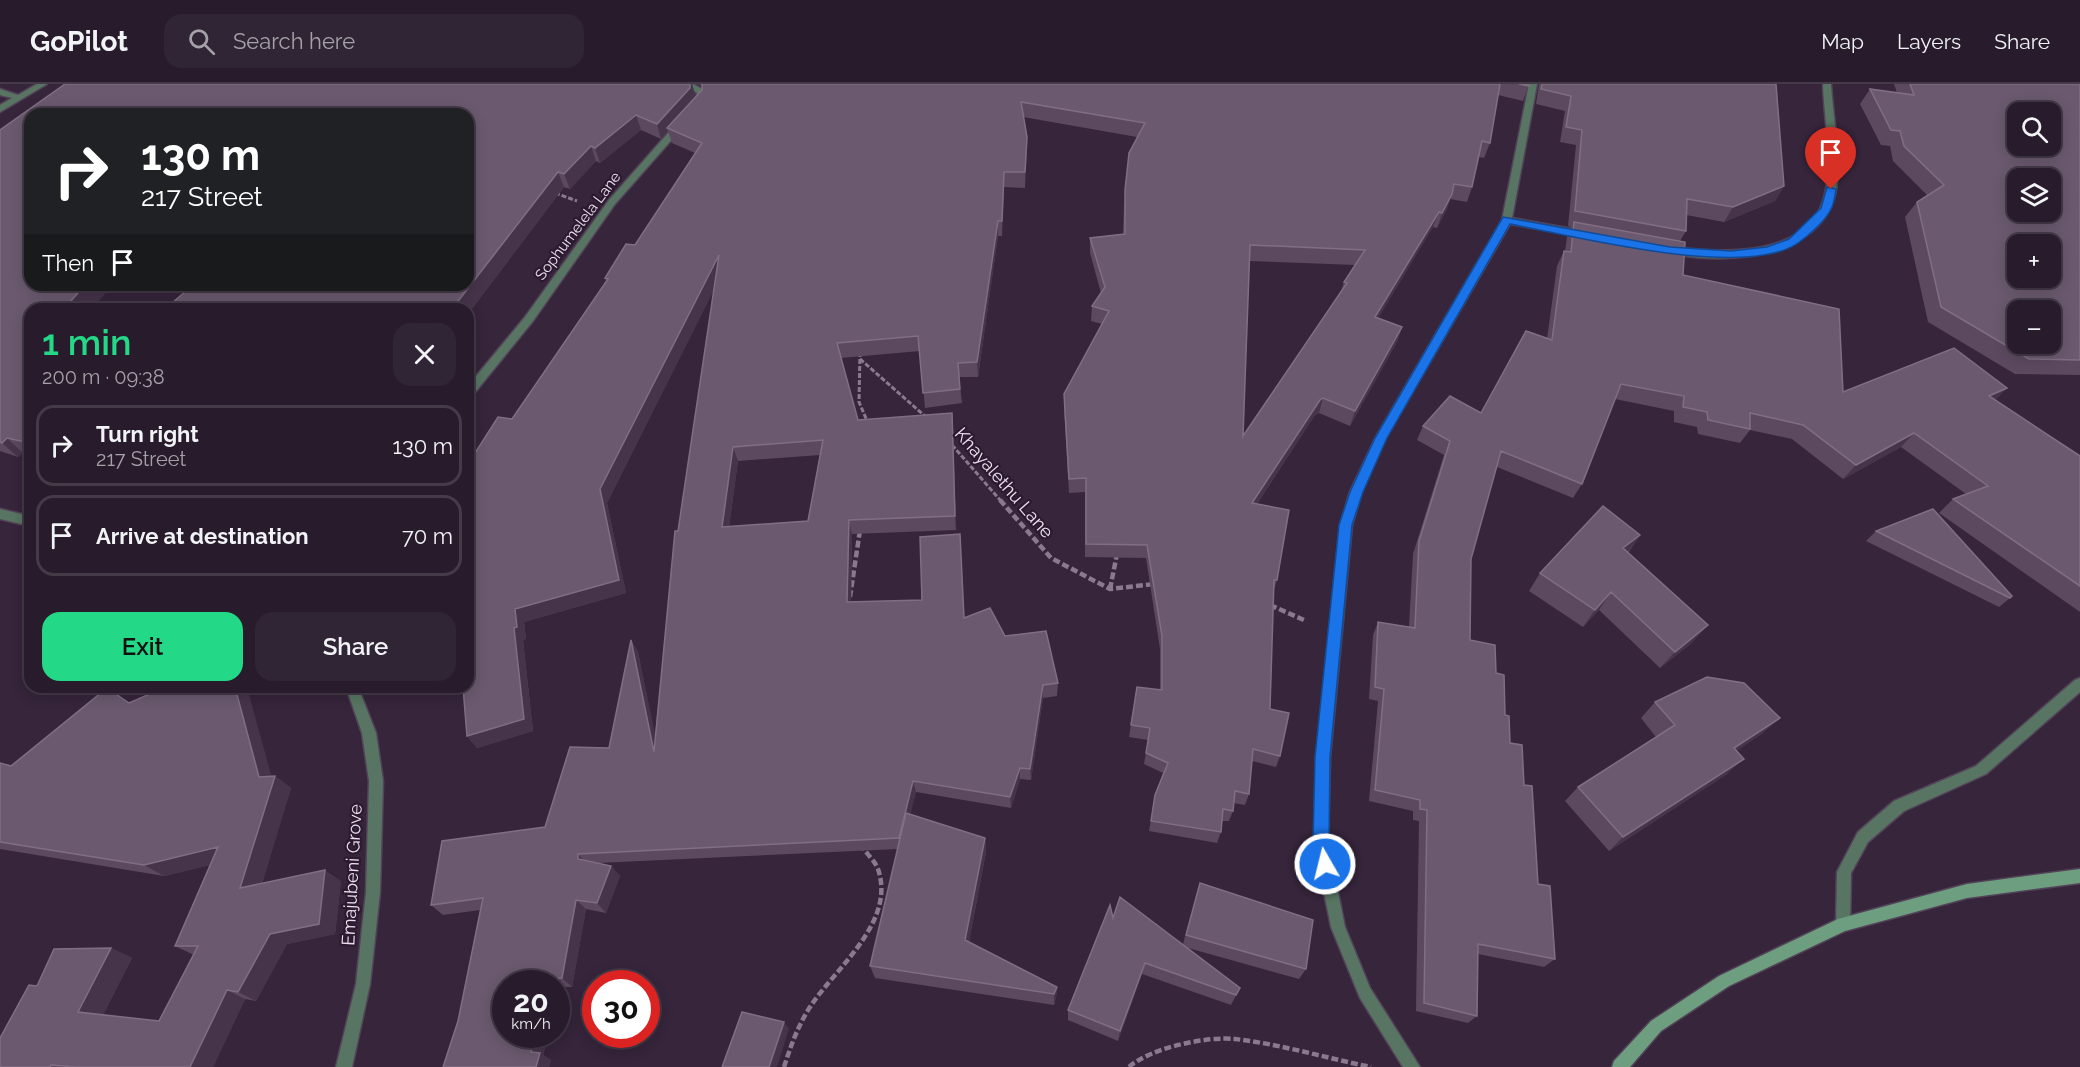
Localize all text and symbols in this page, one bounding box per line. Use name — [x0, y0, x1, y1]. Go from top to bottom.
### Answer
search box — [164, 14, 584, 68]
text: GoPilot — [30, 25, 128, 58]
icon: search — [185, 25, 218, 58]
text: Search here — [233, 28, 355, 54]
text: Map — [1821, 29, 1864, 54]
text: Layers — [1897, 29, 1961, 54]
text: Share — [1994, 29, 2050, 54]
map controls — [2007, 102, 2061, 354]
button: search — [2007, 102, 2061, 156]
pin — [1805, 127, 1856, 189]
text: 130 m — [141, 131, 260, 180]
icon: right — [42, 132, 120, 210]
icon: arrive — [1814, 136, 1847, 169]
street label: Sophumelela Lane — [531, 168, 625, 284]
button: layers — [2007, 168, 2061, 222]
text: 217 Street — [141, 181, 263, 212]
button: + — [2007, 234, 2061, 288]
icon: arrive — [106, 246, 139, 279]
text: Then — [42, 250, 94, 276]
button: − — [2007, 300, 2061, 354]
text: 1 min — [42, 321, 131, 363]
button: close — [393, 323, 456, 386]
text: 200 m · 09:38 — [42, 365, 165, 389]
text: Turn right — [96, 421, 199, 447]
street label: Khayalethu Lane — [951, 423, 1058, 543]
icon: right — [45, 429, 78, 462]
text: 130 m — [393, 433, 453, 459]
text: 217 Street — [96, 447, 186, 471]
icon: arrive — [45, 519, 78, 552]
text: Arrive at destination — [96, 523, 309, 549]
text: 70 m — [402, 523, 453, 549]
button: Exit — [42, 612, 243, 681]
button: Share — [255, 612, 456, 681]
street label: Emajubeni Grove — [337, 803, 366, 946]
position arrow — [1293, 832, 1357, 896]
speed limit sign: 30 — [582, 970, 660, 1048]
text: 20 — [513, 984, 549, 1019]
text: km/h — [511, 1015, 551, 1033]

